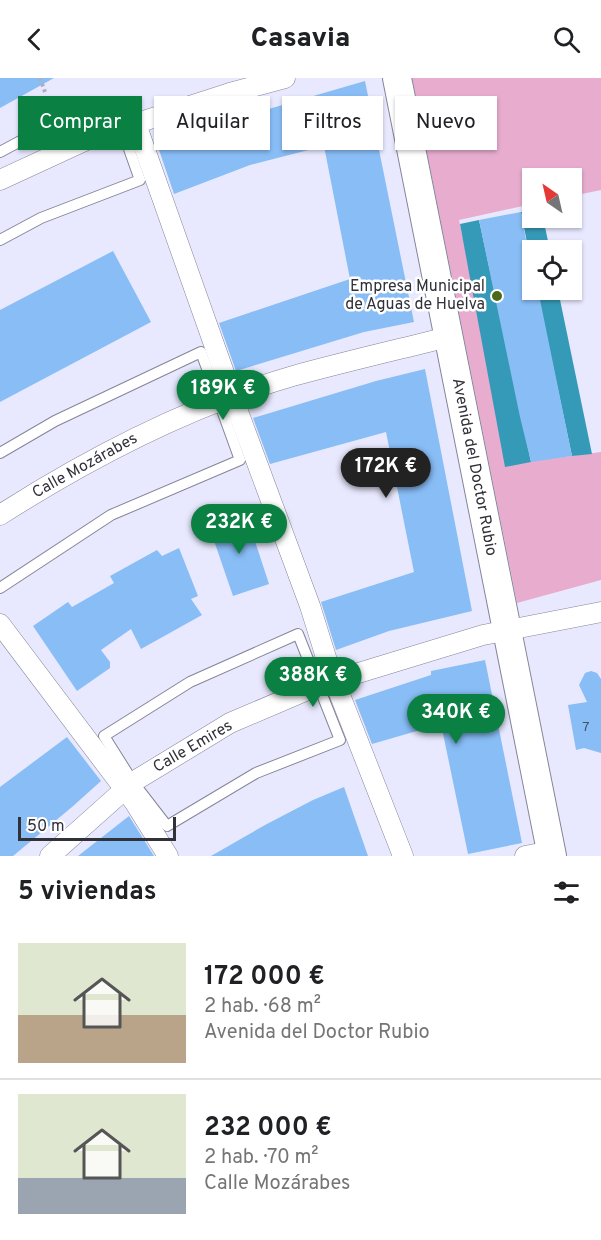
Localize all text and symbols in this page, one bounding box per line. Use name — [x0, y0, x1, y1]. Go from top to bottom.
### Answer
text: Casavia — [251, 22, 350, 56]
icon: back — [18, 23, 51, 56]
icon: search — [550, 23, 583, 56]
chip: Comprar — [18, 96, 142, 150]
chip: Alquilar — [154, 96, 270, 150]
chip: Filtros — [282, 96, 383, 150]
chip: Nuevo — [395, 96, 497, 150]
north arrow — [522, 168, 582, 228]
map controls — [522, 168, 582, 300]
button: locate — [522, 240, 582, 300]
place label: Empresa Municipal de Aguas de Huelva — [345, 277, 485, 315]
marker: Empresa Municipal de Aguas de Huelva — [490, 289, 504, 303]
pin: 189K € — [174, 370, 272, 421]
text: 189K € — [191, 376, 255, 402]
street label: Avenida del Doctor Rubio — [447, 376, 501, 558]
street label: Calle Mozárabes — [29, 429, 141, 503]
pin: 172K € — [337, 448, 435, 499]
text: 172K € — [355, 454, 417, 480]
pin: 232K € — [190, 504, 288, 555]
text: 232K € — [205, 510, 273, 536]
pin: 388K € — [264, 657, 362, 708]
text: 388K € — [279, 663, 347, 689]
pin: 340K € — [407, 694, 505, 745]
text: 340K € — [421, 700, 491, 726]
street label: Calle Emires — [150, 716, 236, 778]
house number: 7 — [582, 719, 590, 736]
scale bar — [18, 814, 176, 842]
text: 50 m — [27, 817, 65, 837]
text: 5 viviendas — [18, 876, 156, 909]
icon: filters — [550, 876, 583, 909]
text: 172 000 € — [204, 961, 325, 994]
icon: home — [66, 967, 138, 1039]
text: 2 hab. · 68 m² — [204, 994, 321, 1020]
text: Avenida del Doctor Rubio — [204, 1020, 430, 1046]
text: 232 000 € — [204, 1112, 332, 1145]
icon: home — [66, 1118, 138, 1190]
text: 2 hab. · 70 m² — [204, 1145, 319, 1171]
text: Calle Mozárabes — [204, 1171, 351, 1197]

